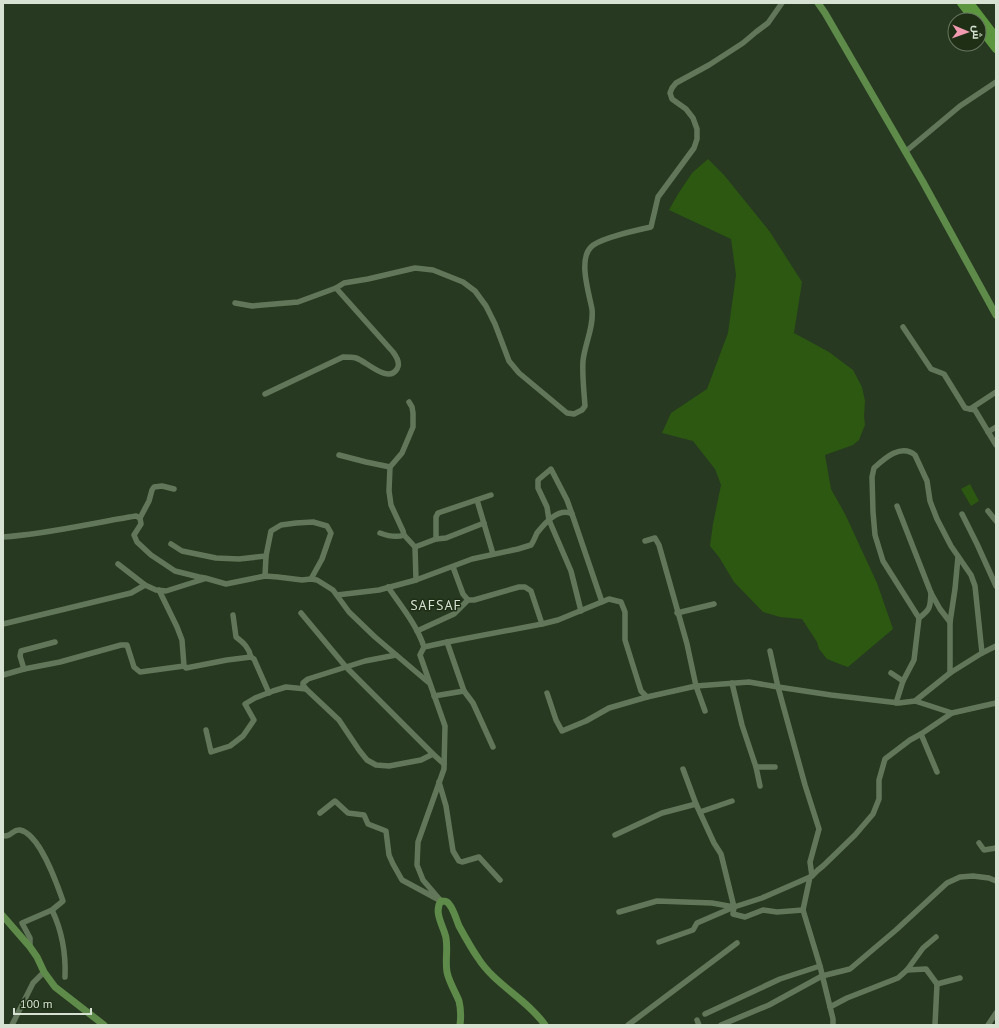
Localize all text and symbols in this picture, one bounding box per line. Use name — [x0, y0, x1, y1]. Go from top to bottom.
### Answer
north arrow — [947, 12, 987, 52]
text: ش — [970, 25, 984, 40]
district label: SAFSAF — [410, 596, 462, 614]
scale bar — [14, 990, 91, 1016]
text: 100 m — [20, 996, 53, 1011]

